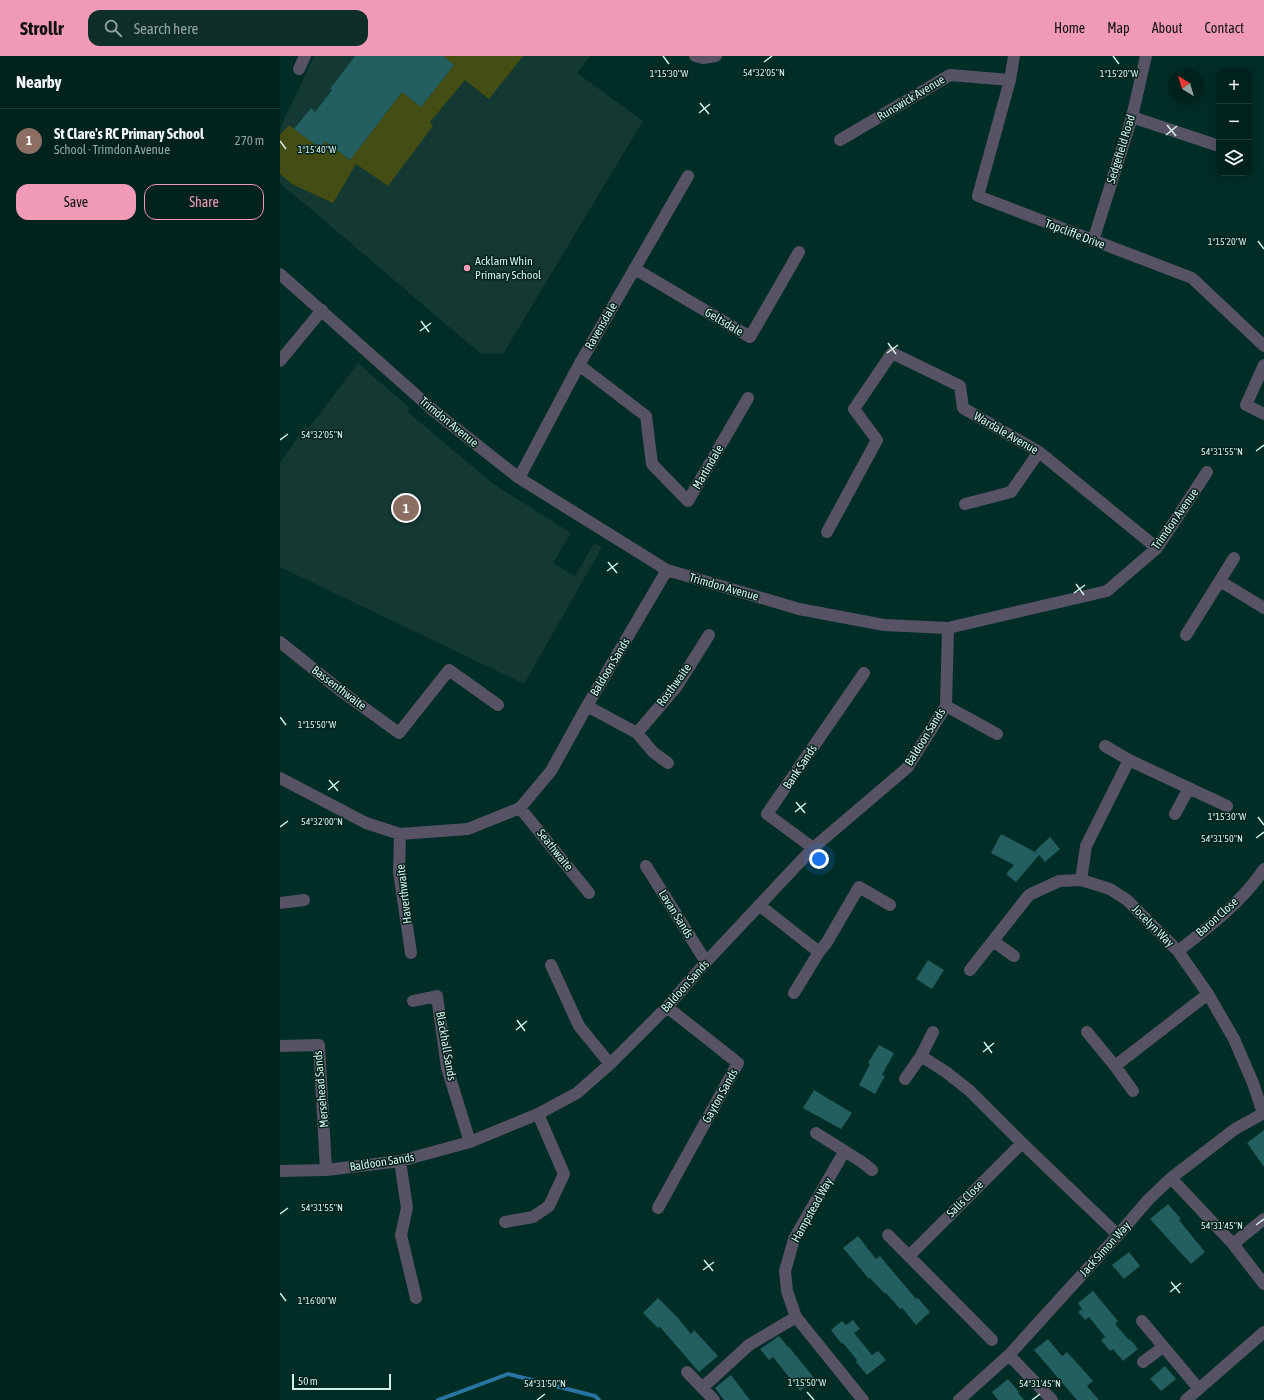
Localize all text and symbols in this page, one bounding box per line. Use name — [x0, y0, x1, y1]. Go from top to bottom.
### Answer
search box — [88, 10, 368, 46]
text: Strollr — [20, 17, 64, 39]
icon: search — [102, 17, 124, 39]
text: Search here — [134, 20, 198, 37]
text: Home — [1054, 20, 1085, 36]
text: Map — [1107, 20, 1130, 36]
text: About — [1152, 20, 1183, 36]
text: Contact — [1205, 20, 1244, 36]
text: 54°32'05"N — [743, 67, 785, 78]
text: 1°15'30"W — [650, 68, 689, 79]
text: 1°15'20"W — [1100, 68, 1139, 79]
north arrow — [1168, 68, 1204, 104]
map controls — [1216, 68, 1252, 176]
button: + — [1216, 68, 1252, 104]
text: Nearby — [16, 72, 62, 92]
street label: Runswick Avenue — [875, 72, 947, 124]
button: − — [1216, 104, 1252, 140]
street label: Sedgefield Road — [1104, 113, 1138, 185]
text: St Clare's RC Primary School — [54, 125, 204, 142]
text: 1 — [26, 133, 32, 148]
text: 270 m — [235, 133, 264, 148]
button: layers — [1216, 140, 1252, 176]
text: School · Trimdon Avenue — [54, 142, 170, 157]
text: 1°15'40"W — [298, 144, 337, 155]
button: Save — [16, 184, 136, 220]
button: Share — [144, 184, 264, 220]
street label: Topcliffe Drive — [1043, 216, 1107, 252]
text: 1°15'20"W — [1208, 236, 1247, 247]
place label: Acklam Whin Primary School — [475, 254, 542, 282]
marker: Acklam Whin Primary School — [462, 263, 472, 273]
street label: Ravensdale — [582, 300, 620, 352]
street label: Geltsdale — [702, 305, 746, 339]
street label: Trimdon Avenue — [417, 394, 481, 450]
street label: Wardale Avenue — [971, 409, 1041, 457]
text: 54°32'05"N — [301, 429, 343, 440]
street label: Martindale — [690, 442, 726, 492]
text: 54°31'55"N — [1201, 446, 1243, 457]
street label: Trimdon Avenue — [1149, 486, 1201, 552]
pin: 1 — [393, 493, 419, 523]
street label: Trimdon Avenue — [688, 570, 760, 604]
street label: Baldoon Sands — [587, 635, 633, 699]
street label: Rosthwaite — [654, 661, 694, 709]
street label: Bassenthwaite — [309, 663, 369, 713]
street label: Baldoon Sands — [902, 706, 948, 768]
text: 1°15'50"W — [298, 719, 337, 730]
street label: Bank Sands — [780, 742, 820, 792]
text: 1°15'30"W — [1208, 811, 1247, 822]
text: 54°32'00"N — [301, 816, 343, 827]
street label: Seathwaite — [534, 826, 576, 874]
text: 54°31'50"N — [1201, 833, 1243, 844]
your location — [809, 849, 829, 869]
street label: Haverthwaite — [393, 864, 415, 924]
street label: Lavan Sands — [656, 887, 696, 941]
street label: Baron Close — [1193, 894, 1241, 940]
street label: Jocelyn Way — [1129, 902, 1177, 950]
street label: Baldoon Sands — [658, 957, 712, 1015]
street label: Blackhall Sands — [433, 1010, 459, 1082]
street label: Mersehead Sands — [311, 1050, 331, 1128]
street label: Gayton Sands — [699, 1066, 741, 1126]
street label: Baldoon Sands — [349, 1150, 415, 1174]
street label: Hampstead Way — [789, 1175, 836, 1245]
street label: Salis Close — [944, 1178, 986, 1220]
text: 54°31'55"N — [301, 1202, 343, 1213]
street label: Jack Simon Way — [1077, 1219, 1133, 1279]
text: 54°31'45"N — [1201, 1220, 1243, 1231]
text: 1°16'00"W — [298, 1295, 337, 1306]
scale bar — [292, 1372, 391, 1391]
text: 50 m — [298, 1375, 318, 1387]
text: 1°15'50"W — [788, 1377, 827, 1388]
text: 54°31'50"N — [524, 1378, 566, 1389]
text: 54°31'45"N — [1019, 1378, 1061, 1389]

